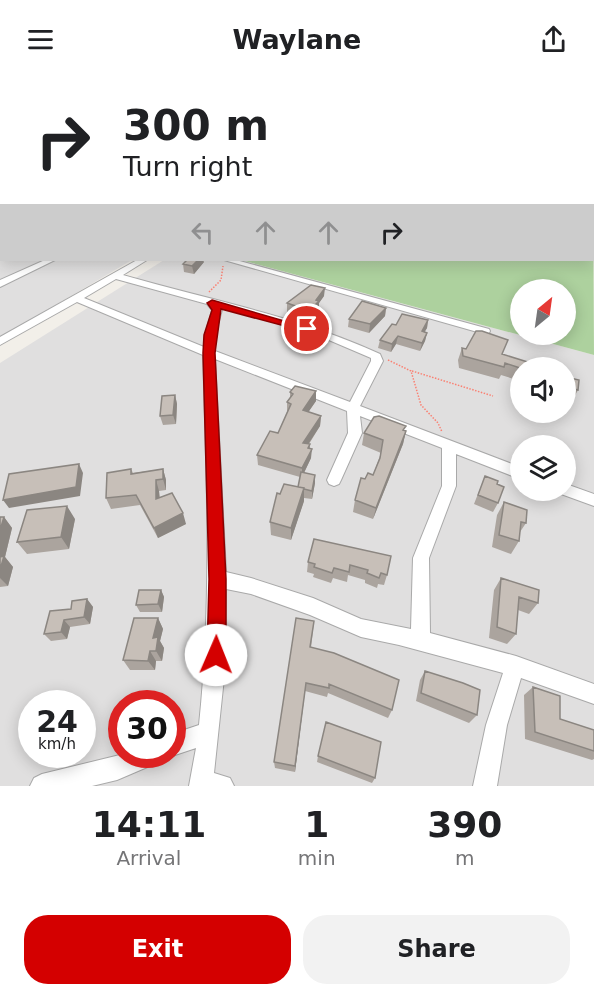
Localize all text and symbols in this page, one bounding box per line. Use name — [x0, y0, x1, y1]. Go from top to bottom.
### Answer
icon: menu — [24, 23, 57, 56]
icon: share — [537, 23, 570, 56]
text: Waylane — [233, 24, 361, 55]
text: 300 m — [123, 101, 269, 150]
icon: right — [24, 102, 102, 180]
text: Turn right — [123, 151, 252, 182]
icon: left — [186, 216, 219, 249]
icon: ahead — [249, 216, 282, 249]
icon: ahead — [312, 216, 345, 249]
icon: right — [375, 216, 408, 249]
north arrow — [510, 279, 576, 345]
map controls — [510, 279, 576, 501]
pin — [281, 303, 332, 354]
icon: arrive — [290, 312, 323, 345]
button: sound — [510, 357, 576, 423]
button: layers — [510, 435, 576, 501]
position arrow — [184, 623, 248, 687]
speed limit sign: 30 — [108, 690, 186, 768]
text: 24 — [36, 704, 78, 739]
text: km/h — [38, 735, 76, 753]
text: 14:11 — [92, 804, 206, 845]
text: 1 — [304, 804, 329, 845]
text: 390 — [427, 804, 502, 845]
text: Arrival — [116, 846, 181, 870]
text: min — [298, 846, 336, 870]
text: m — [455, 846, 475, 870]
button: Exit — [24, 915, 291, 984]
button: Share — [303, 915, 570, 984]

